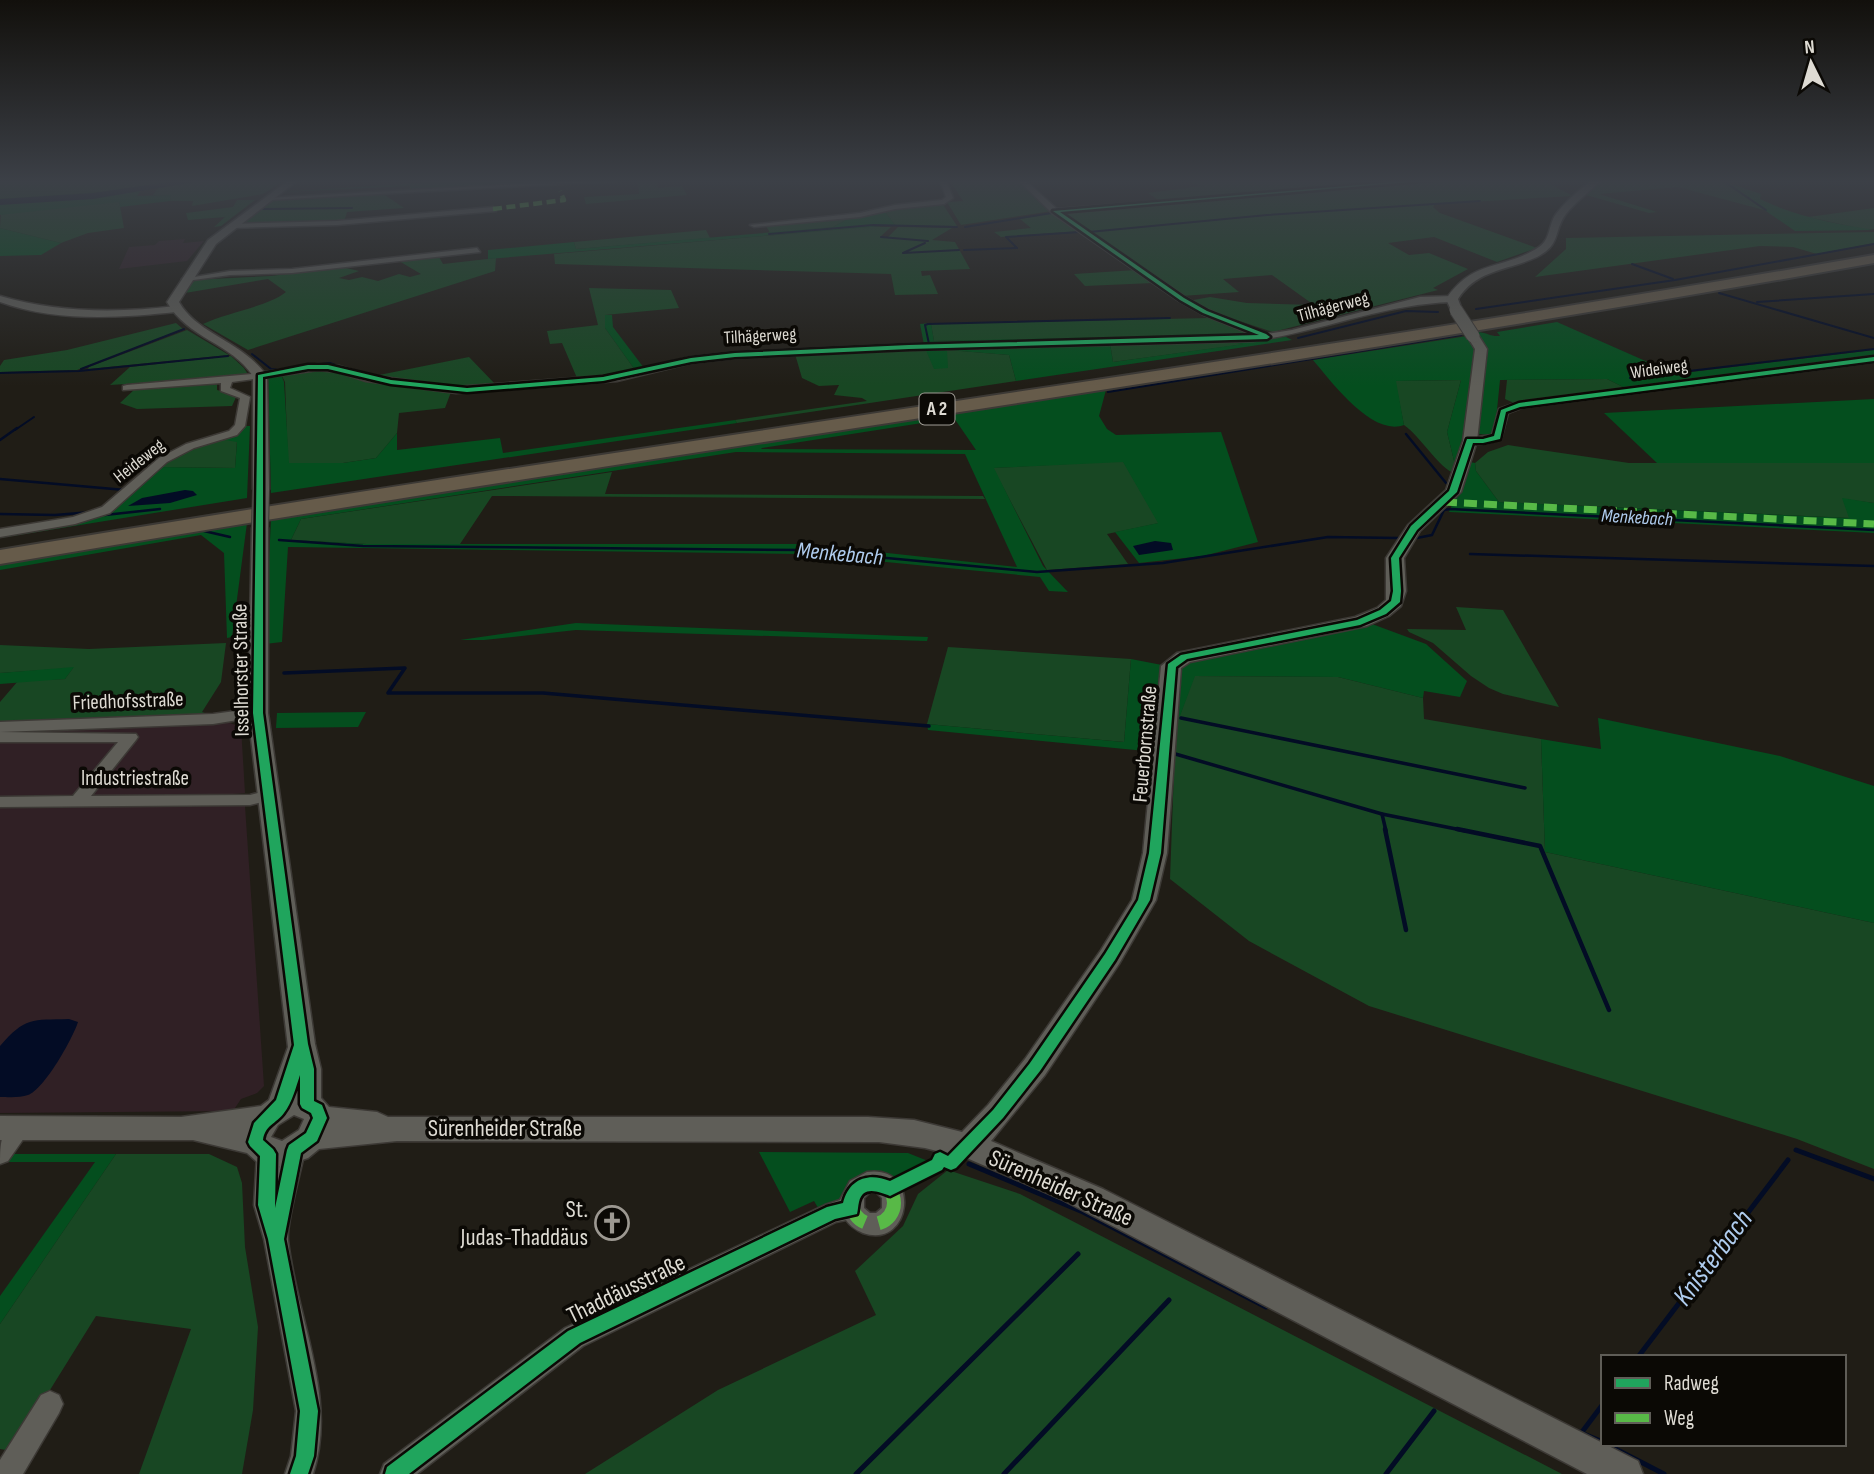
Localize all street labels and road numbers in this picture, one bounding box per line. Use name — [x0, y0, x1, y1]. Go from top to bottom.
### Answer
street label: Tilhägerweg — [1295, 287, 1371, 327]
street label: Tilhägerweg — [723, 324, 797, 348]
street label: Wideiweg — [1629, 355, 1689, 383]
road number: A 2 — [920, 394, 954, 424]
street label: Heideweg — [109, 435, 169, 487]
street label: Isselhorster Straße — [227, 603, 255, 737]
street label: Feuerbornstraße — [1127, 685, 1163, 803]
street label: Friedhofsstraße — [72, 687, 184, 715]
street label: Industriestraße — [81, 766, 189, 791]
street label: Sürenheider Straße — [428, 1114, 582, 1143]
street label: Sürenheider Straße — [985, 1143, 1137, 1233]
street label: Thaddäusstraße — [562, 1248, 690, 1330]

